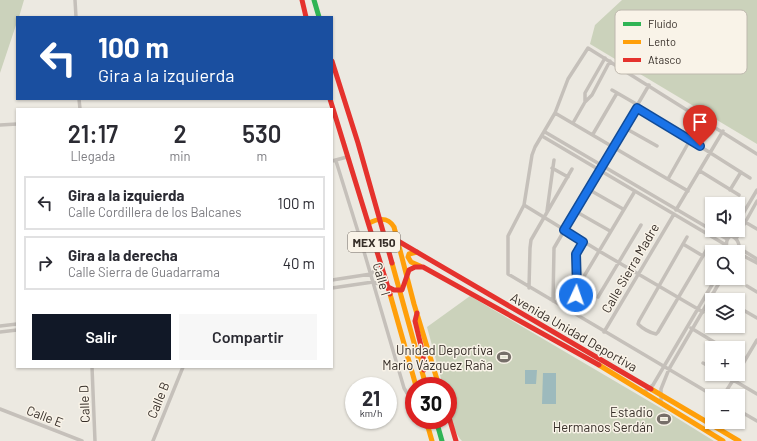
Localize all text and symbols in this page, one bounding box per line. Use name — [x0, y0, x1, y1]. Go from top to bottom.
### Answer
legend — [615, 10, 747, 74]
text: Fluido — [648, 17, 677, 30]
text: 100 m — [98, 30, 169, 64]
icon: left — [32, 32, 84, 84]
text: Lento — [648, 35, 676, 48]
text: Atasco — [648, 53, 681, 66]
text: Gira a la izquierda — [98, 64, 235, 86]
pin — [683, 105, 717, 146]
icon: arrive — [689, 111, 711, 133]
text: 21:17 — [68, 119, 118, 148]
text: 2 — [173, 119, 187, 148]
text: 530 — [242, 119, 281, 148]
text: Llegada — [70, 148, 115, 164]
text: min — [170, 148, 191, 164]
text: m — [256, 148, 267, 164]
text: Gira a la izquierda — [68, 186, 184, 204]
icon: left — [34, 192, 56, 214]
text: 100 m — [277, 194, 315, 212]
map controls — [705, 197, 745, 429]
button: sound — [705, 197, 745, 237]
text: Calle Cordillera de los Balcanes — [68, 204, 242, 220]
street label: Calle Sierra Madre — [598, 220, 662, 316]
road number: MEX 150 — [348, 232, 400, 252]
button: search — [705, 245, 745, 285]
text: Gira a la derecha — [68, 246, 178, 264]
icon: right — [34, 252, 56, 274]
text: 40 m — [283, 254, 315, 272]
street label: Calle I — [370, 261, 394, 297]
text: Calle Sierra de Guadarrama — [68, 264, 220, 280]
position arrow — [555, 274, 597, 316]
street label: Avenida Unidad Deportiva — [508, 289, 640, 375]
button: layers — [705, 293, 745, 333]
button: Salir — [32, 314, 171, 360]
button: Compartir — [179, 314, 317, 360]
button: + — [705, 341, 745, 381]
place label: Unidad Deportiva Mario Vázquez Raña — [382, 342, 493, 373]
sports icon: Unidad Deportiva Mario Vázquez Raña — [496, 349, 512, 365]
speed limit sign: 30 — [405, 377, 457, 429]
street label: Calle B — [143, 379, 173, 421]
street label: Calle D — [75, 385, 93, 423]
text: 21 — [362, 386, 380, 410]
button: − — [705, 389, 745, 429]
street label: Calle E — [24, 402, 66, 430]
place label: Estadio Hermanos Serdán — [553, 404, 653, 435]
text: km/h — [360, 407, 382, 419]
sports icon: Estadio Hermanos Serdán — [656, 411, 672, 427]

